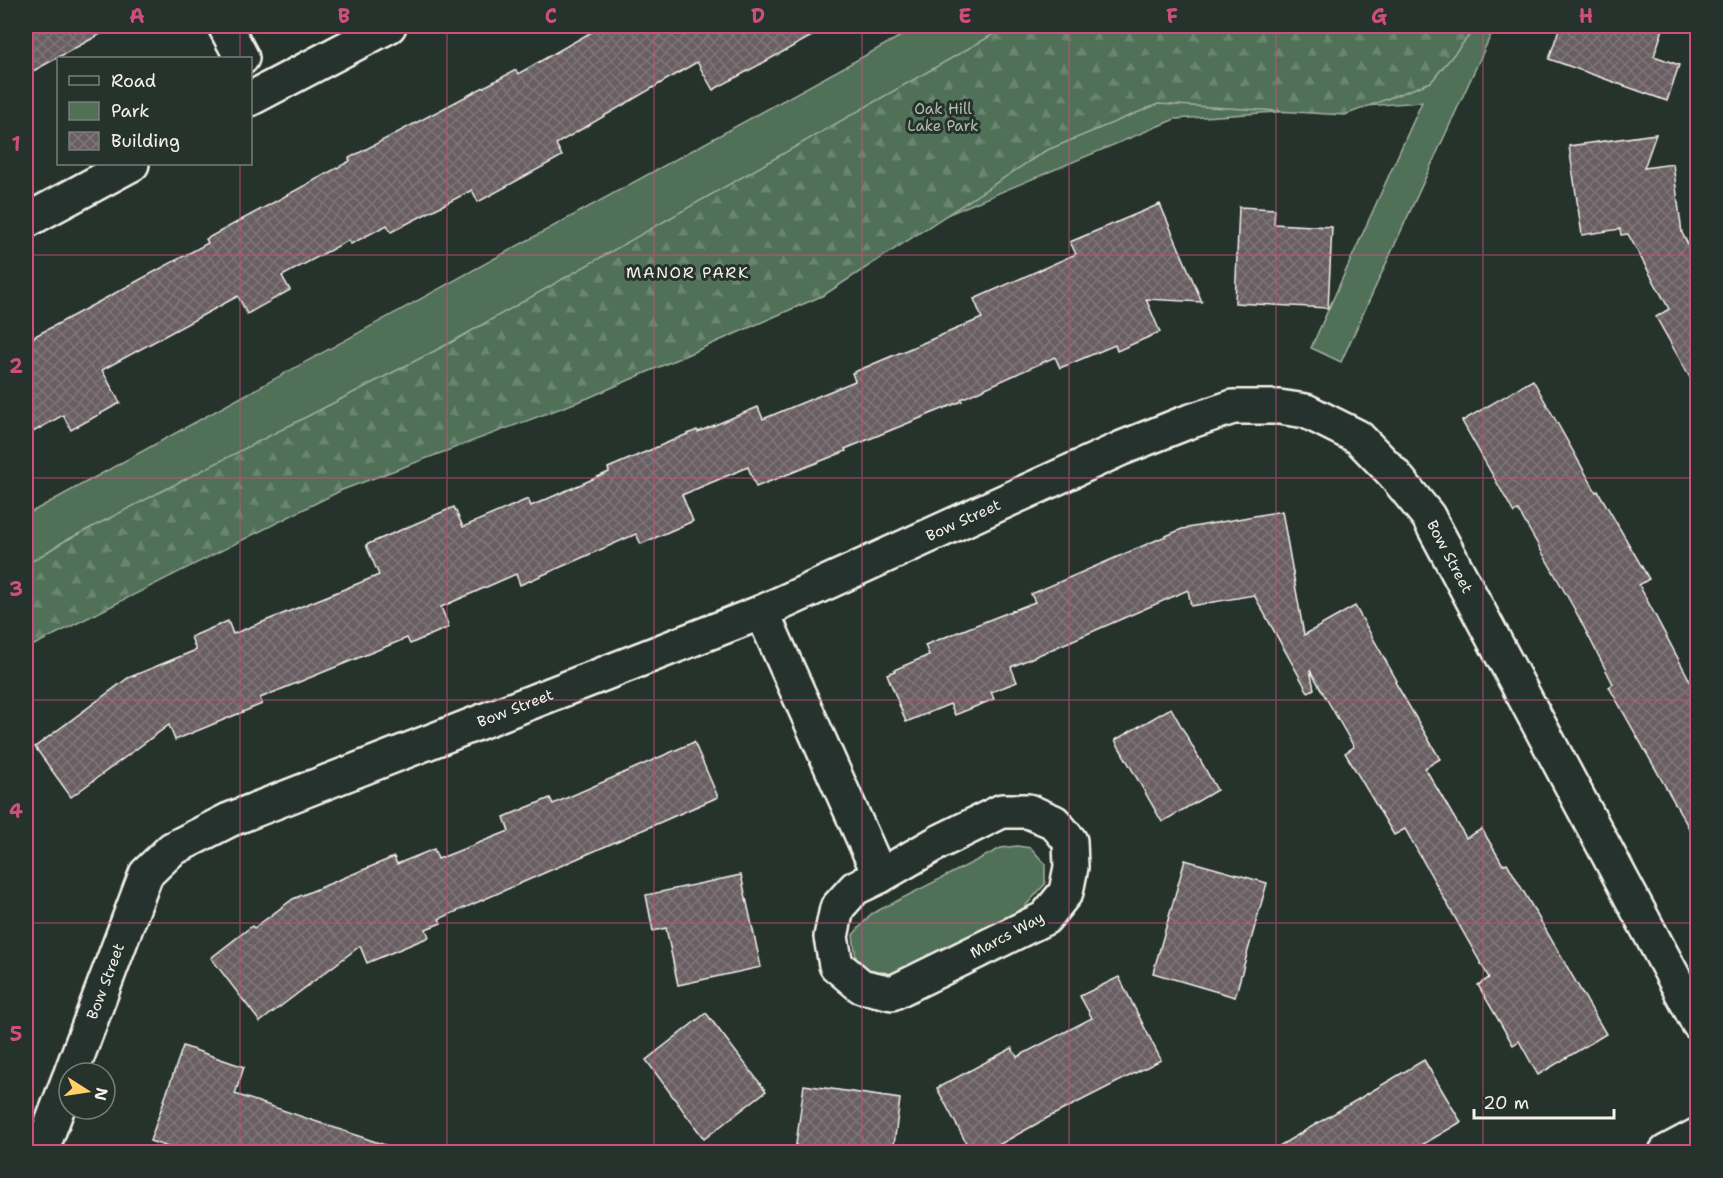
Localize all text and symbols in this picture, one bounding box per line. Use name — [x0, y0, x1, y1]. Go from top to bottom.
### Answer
text: A — [129, 3, 145, 29]
text: B — [338, 3, 350, 29]
text: C — [545, 3, 557, 29]
text: D — [751, 3, 765, 29]
text: E — [958, 3, 972, 29]
text: F — [1166, 3, 1178, 29]
text: G — [1371, 3, 1387, 29]
text: H — [1579, 3, 1593, 29]
legend — [57, 57, 252, 165]
text: Road — [111, 69, 156, 93]
text: Park — [111, 99, 150, 123]
park label: Oak Hill Lake Park — [907, 99, 979, 136]
text: Building — [111, 129, 180, 153]
text: 1 — [11, 131, 21, 157]
district label: MANOR PARK — [626, 262, 750, 283]
text: 2 — [9, 353, 23, 379]
street label: Bow Street — [923, 495, 1004, 546]
street label: Bow Street — [1422, 517, 1477, 597]
text: 3 — [9, 576, 23, 602]
street label: Bow Street — [474, 684, 556, 732]
text: 4 — [9, 798, 23, 824]
street label: Marcs Way — [966, 907, 1048, 963]
street label: Bow Street — [82, 940, 129, 1022]
text: 5 — [10, 1021, 22, 1047]
north arrow — [57, 1061, 117, 1121]
scale bar — [1474, 1082, 1614, 1120]
text: N — [90, 1086, 113, 1102]
text: 20 m — [1483, 1091, 1529, 1115]

